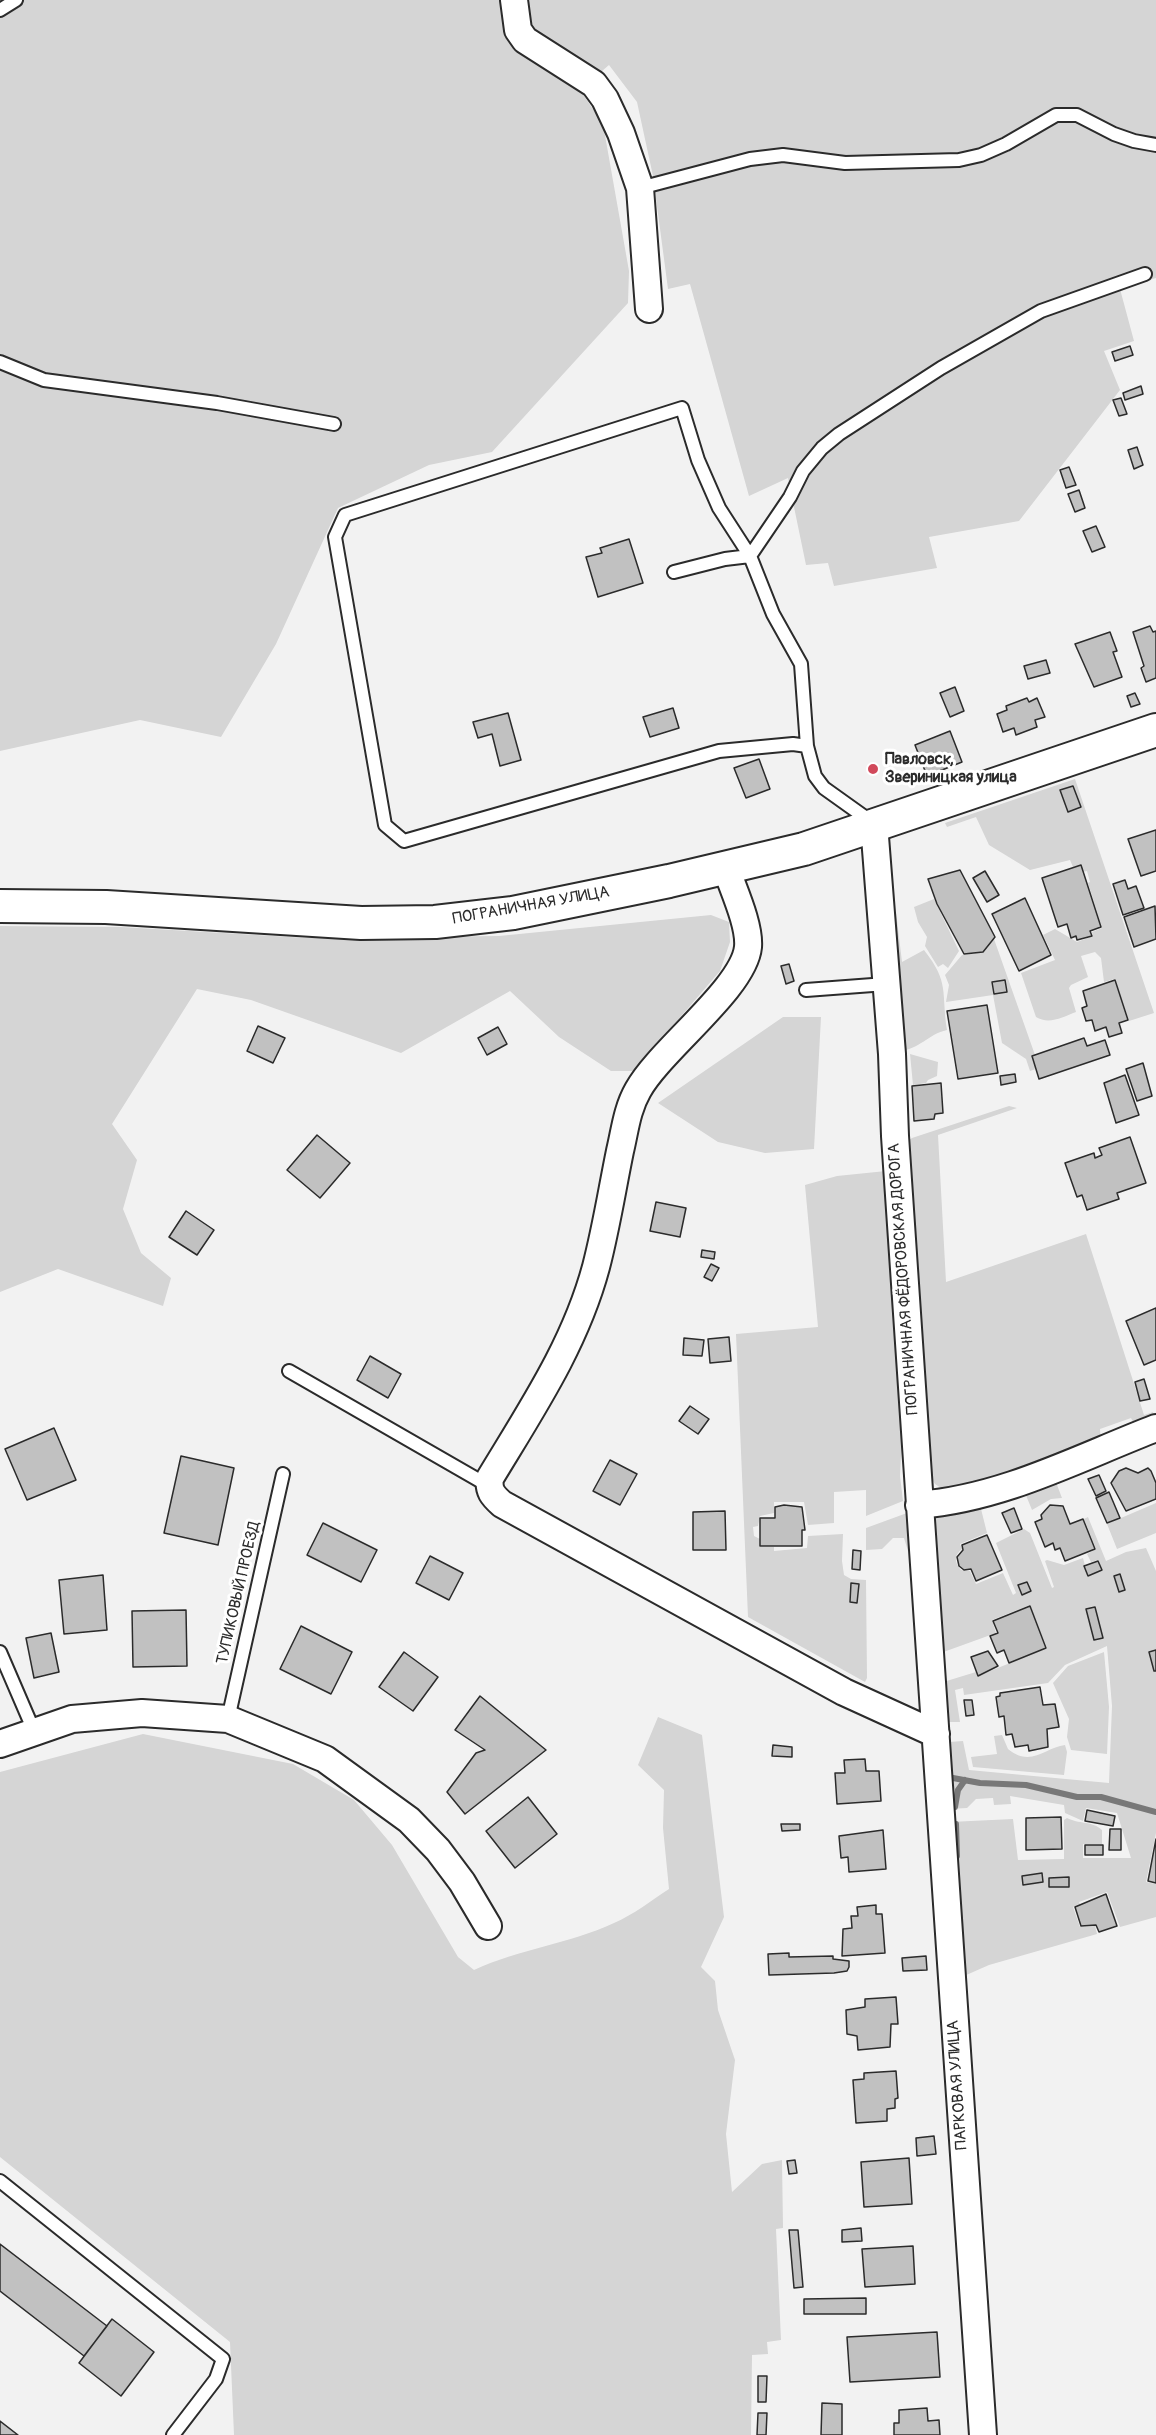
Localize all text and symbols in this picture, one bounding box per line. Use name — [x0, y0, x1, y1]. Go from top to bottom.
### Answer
place label: Павловск, Звериницкая улица — [885, 750, 1017, 788]
marker: Павловск, Звериницкая улица — [866, 762, 880, 776]
street label: ПОГРАНИЧНАЯ УЛИЦА — [451, 883, 611, 929]
street label: ПОГРАНИЧНАЯ ФЁДОРОВСКАЯ ДОРОГА — [885, 1142, 923, 1416]
street label: ТУПИКОВЫЙ ПРОЕЗД — [213, 1520, 265, 1666]
street label: ПАРКОВАЯ УЛИЦА — [944, 2019, 972, 2151]

